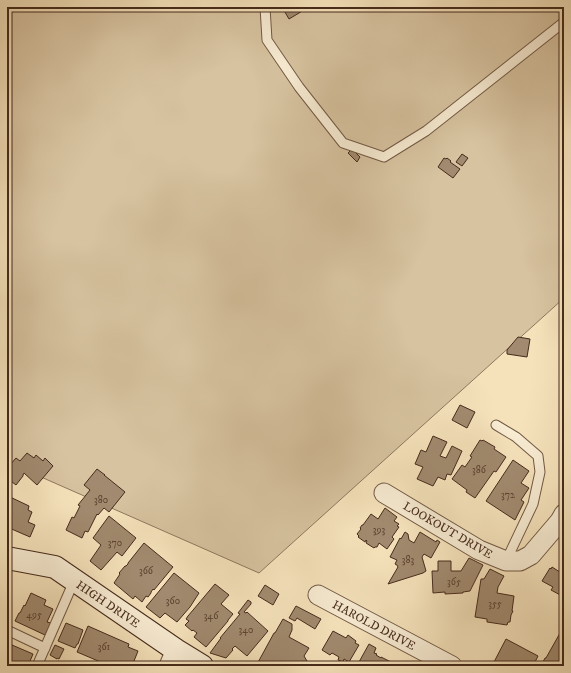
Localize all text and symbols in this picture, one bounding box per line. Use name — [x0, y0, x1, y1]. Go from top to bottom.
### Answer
house number: 386 — [472, 464, 487, 476]
house number: 372 — [501, 489, 515, 501]
house number: 380 — [94, 494, 108, 506]
street label: LOOKOUT DRIVE — [400, 499, 496, 562]
house number: 393 — [373, 524, 385, 536]
house number: 370 — [108, 537, 122, 549]
house number: 383 — [402, 554, 415, 566]
house number: 366 — [139, 565, 154, 577]
house number: 365 — [447, 576, 461, 588]
street label: HIGH DRIVE — [73, 578, 143, 632]
house number: 360 — [166, 595, 180, 607]
street label: HAROLD DRIVE — [330, 597, 418, 654]
house number: 355 — [488, 598, 502, 610]
house number: 495 — [26, 609, 42, 621]
house number: 346 — [204, 610, 219, 622]
house number: 340 — [239, 624, 253, 636]
house number: 361 — [98, 641, 111, 653]

